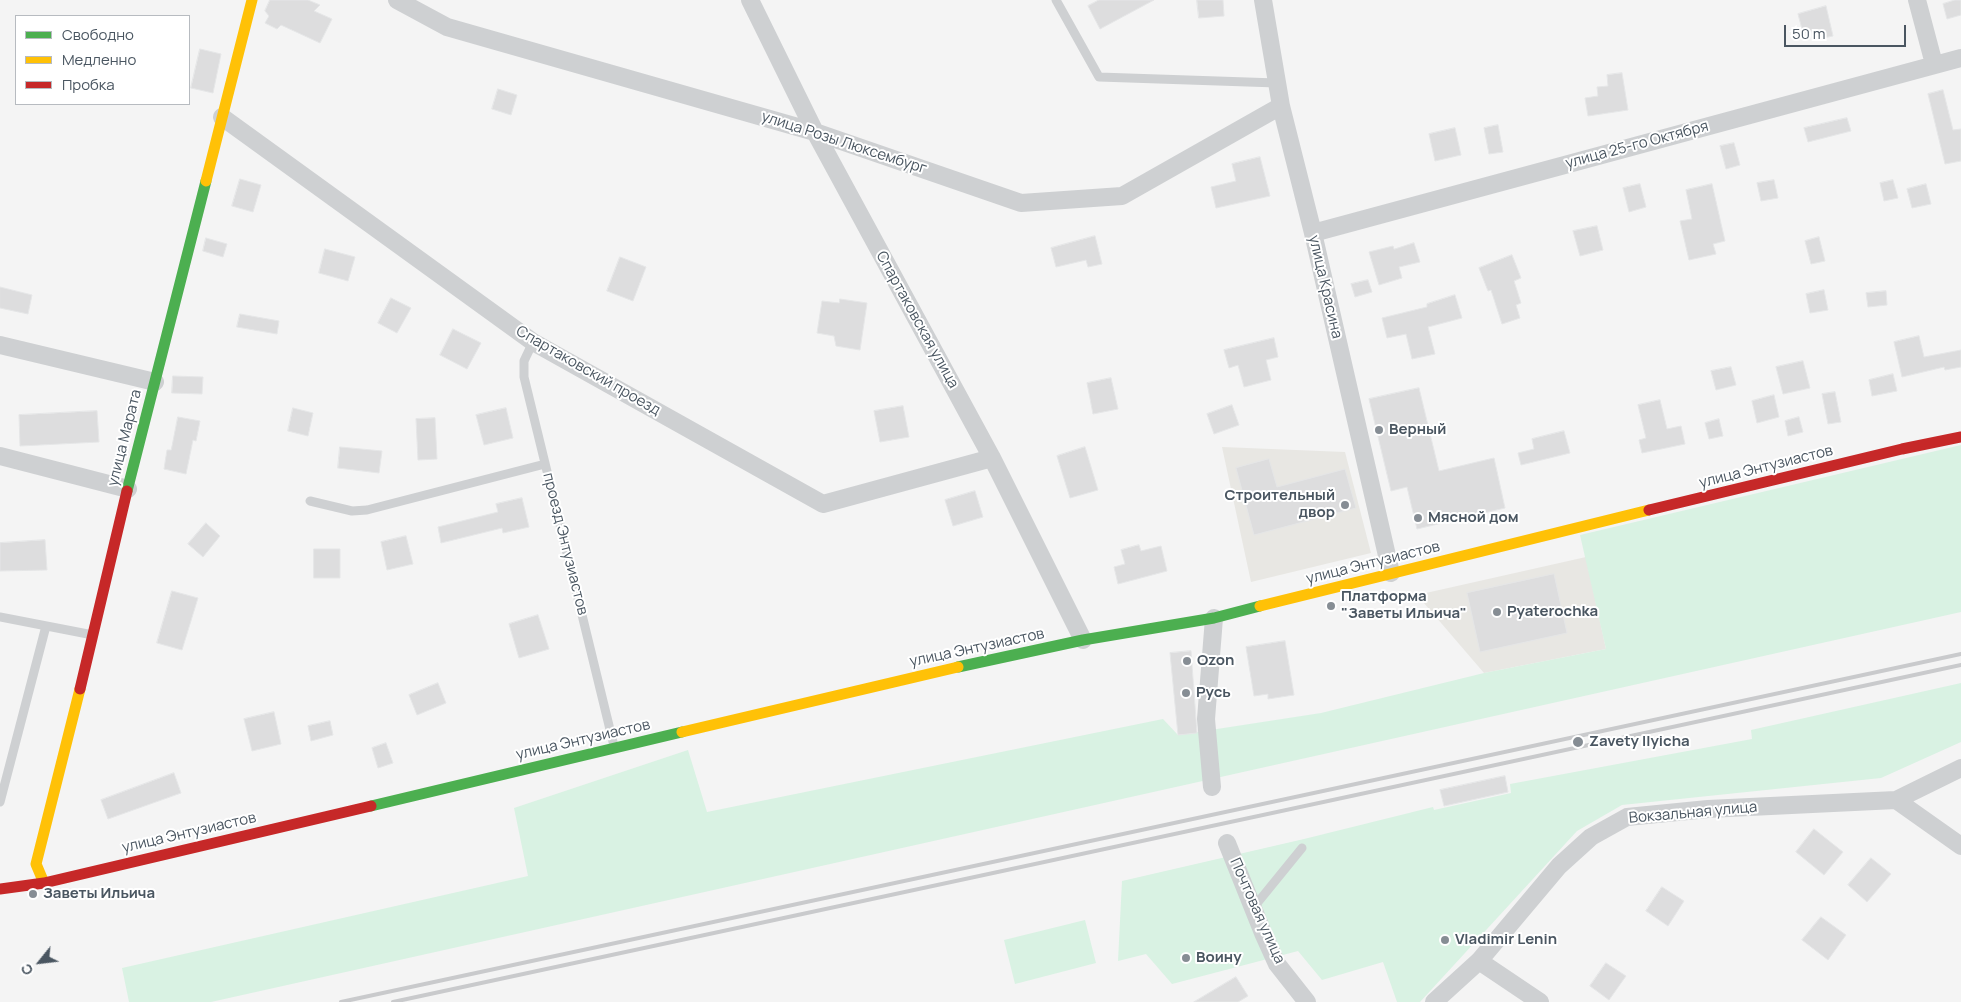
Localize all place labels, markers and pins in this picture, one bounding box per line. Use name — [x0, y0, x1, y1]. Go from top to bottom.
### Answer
place label: Верный — [1389, 421, 1446, 439]
marker: Верный — [1373, 424, 1385, 436]
place label: Строительный двор — [1224, 487, 1335, 522]
marker: Строительный двор — [1339, 499, 1351, 511]
place label: Мясной дом — [1428, 509, 1519, 527]
marker: Мясной дом — [1412, 512, 1424, 524]
place label: Платформа "Заветы Ильича" — [1341, 588, 1467, 623]
marker: Платформа "Заветы Ильича" — [1325, 600, 1337, 612]
place label: Pyaterochka — [1507, 603, 1598, 621]
marker: Pyaterochka — [1491, 606, 1503, 618]
place label: Ozon — [1197, 652, 1234, 670]
marker: Ozon — [1181, 655, 1193, 667]
place label: Русь — [1196, 684, 1231, 702]
marker: Русь — [1180, 687, 1192, 699]
place label: Zavety Ilyicha — [1589, 733, 1690, 751]
marker: Zavety Ilyicha — [1571, 735, 1585, 749]
place label: Заветы Ильича — [43, 885, 155, 903]
marker: Заветы Ильича — [27, 888, 39, 900]
place label: Vladimir Lenin — [1455, 931, 1557, 949]
marker: Vladimir Lenin — [1439, 934, 1451, 946]
place label: Воину — [1196, 949, 1242, 967]
marker: Воину — [1180, 952, 1192, 964]

